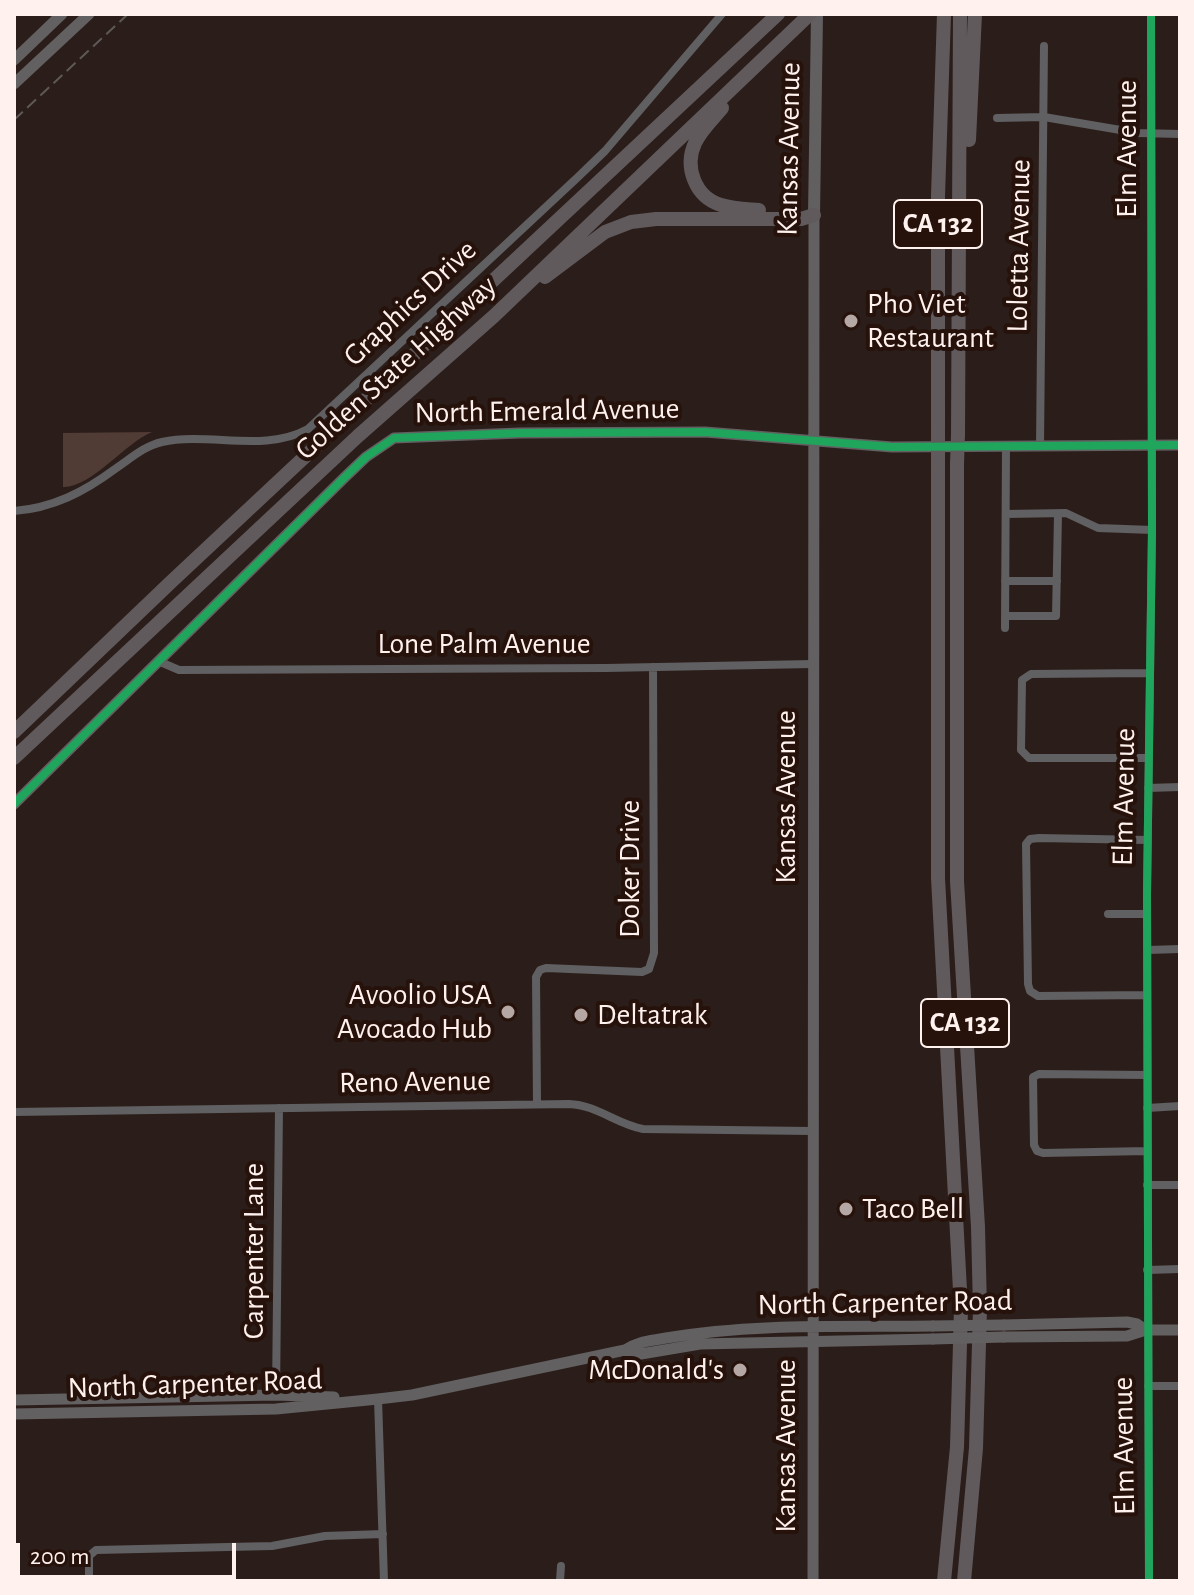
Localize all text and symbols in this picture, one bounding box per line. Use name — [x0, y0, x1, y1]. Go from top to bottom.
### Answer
street label: Kansas Avenue — [769, 62, 809, 236]
street label: Elm Avenue — [1109, 80, 1145, 218]
street label: Loletta Avenue — [999, 159, 1039, 333]
road number: CA 132 — [894, 200, 982, 248]
street label: Graphics Drive — [336, 232, 484, 374]
street label: Golden State Highway — [288, 268, 504, 468]
place label: Pho Viet Restaurant — [867, 286, 994, 356]
marker: Pho Viet Restaurant — [842, 312, 860, 330]
street label: North Emerald Avenue — [414, 391, 680, 431]
street label: Lone Palm Avenue — [377, 626, 591, 662]
street label: Kansas Avenue — [768, 710, 804, 884]
street label: Elm Avenue — [1105, 728, 1143, 866]
street label: Doker Drive — [612, 800, 648, 938]
place label: Avoolio USA Avocado Hub — [337, 977, 492, 1048]
place label: Deltatrak — [597, 997, 708, 1033]
road number: CA 132 — [921, 999, 1009, 1047]
marker: Avoolio USA Avocado Hub — [499, 1003, 517, 1021]
marker: Deltatrak — [572, 1006, 590, 1024]
street label: Reno Avenue — [339, 1063, 491, 1101]
street label: Carpenter Lane — [236, 1163, 272, 1339]
place label: Taco Bell — [862, 1191, 964, 1227]
marker: Taco Bell — [837, 1200, 855, 1218]
street label: North Carpenter Road — [757, 1283, 1013, 1323]
place label: McDonald's — [588, 1352, 724, 1388]
street label: Kansas Avenue — [768, 1359, 804, 1533]
marker: McDonald's — [731, 1361, 749, 1379]
street label: North Carpenter Road — [67, 1362, 323, 1406]
street label: Elm Avenue — [1105, 1377, 1143, 1515]
scale bar — [20, 1527, 240, 1577]
text: 200 m — [30, 1545, 89, 1569]

